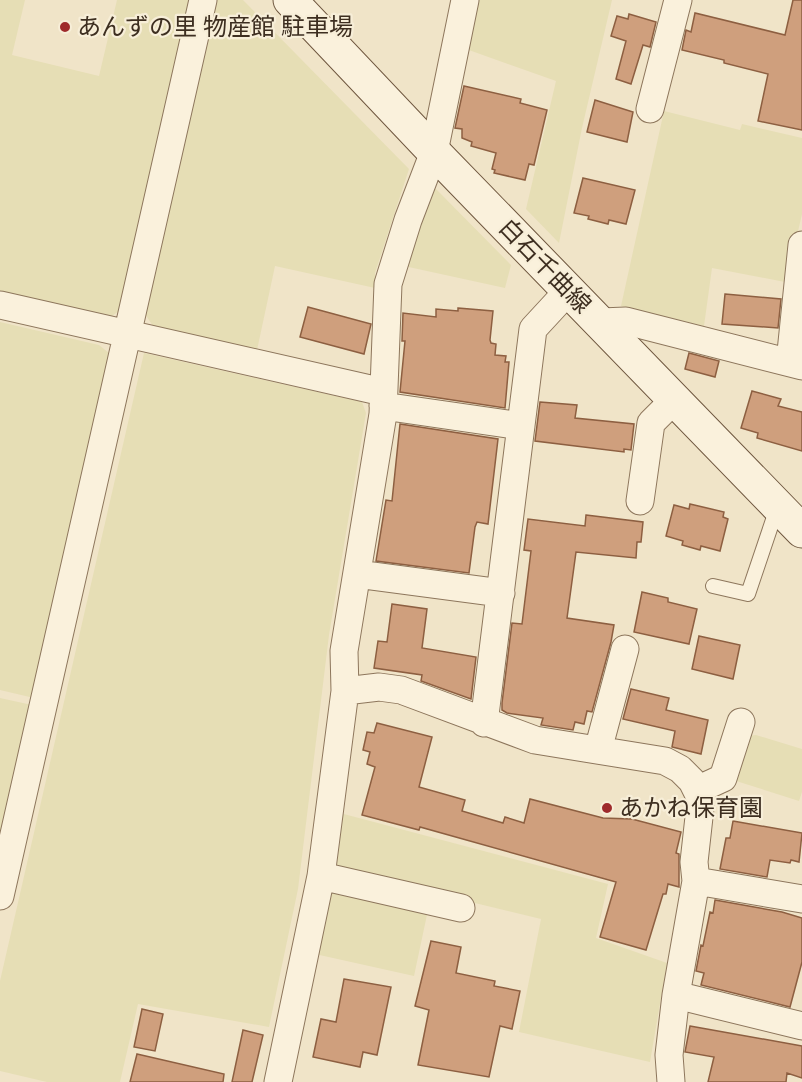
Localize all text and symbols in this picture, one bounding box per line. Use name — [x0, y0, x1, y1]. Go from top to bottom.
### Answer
place label: あんずの里 物産館 駐車場 — [77, 10, 353, 46]
marker: あんずの里 物産館 駐車場 — [58, 20, 72, 34]
street label: 白石千曲線 — [490, 211, 599, 322]
place label: あかね保育園 — [619, 791, 763, 827]
marker: あかね保育園 — [600, 801, 614, 815]

